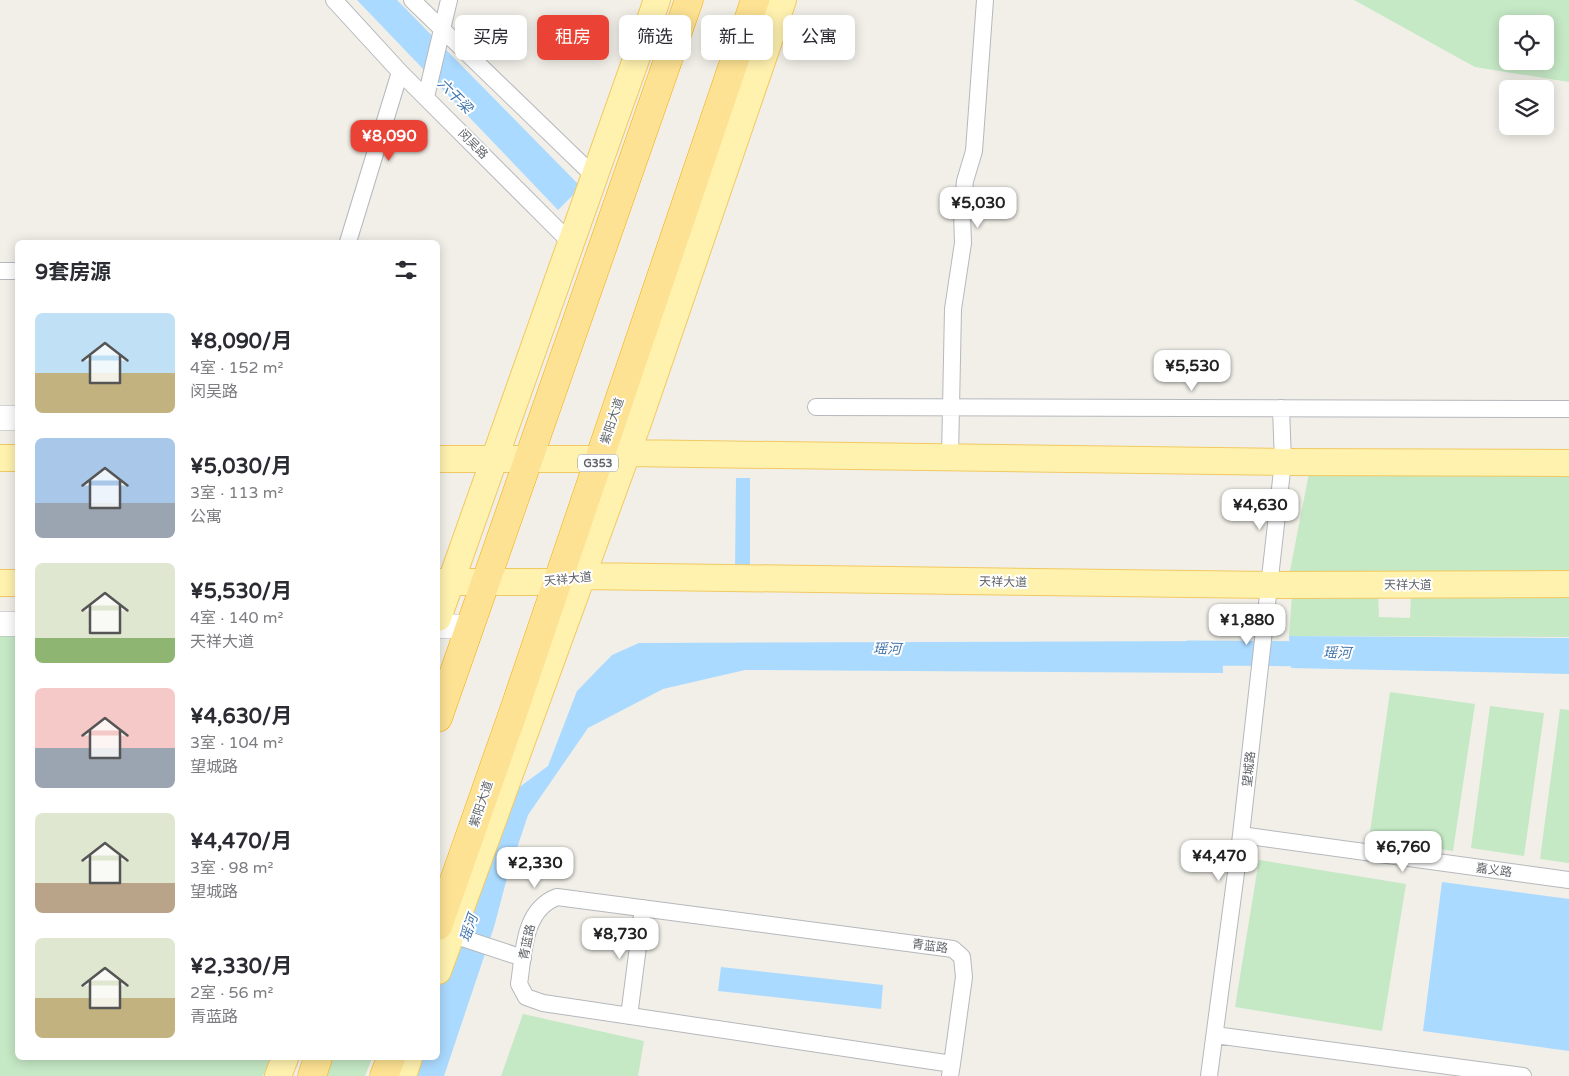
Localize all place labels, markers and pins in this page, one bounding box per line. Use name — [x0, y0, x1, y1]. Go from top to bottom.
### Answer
pin: ¥8,090 — [348, 120, 430, 162]
pin: ¥5,030 — [937, 186, 1019, 229]
pin: ¥5,530 — [1151, 350, 1233, 392]
pin: ¥4,630 — [1219, 488, 1301, 531]
pin: ¥1,880 — [1206, 604, 1288, 646]
pin: ¥6,760 — [1362, 830, 1444, 873]
pin: ¥4,470 — [1178, 840, 1260, 882]
pin: ¥2,330 — [494, 846, 576, 889]
pin: ¥8,730 — [579, 918, 661, 960]

